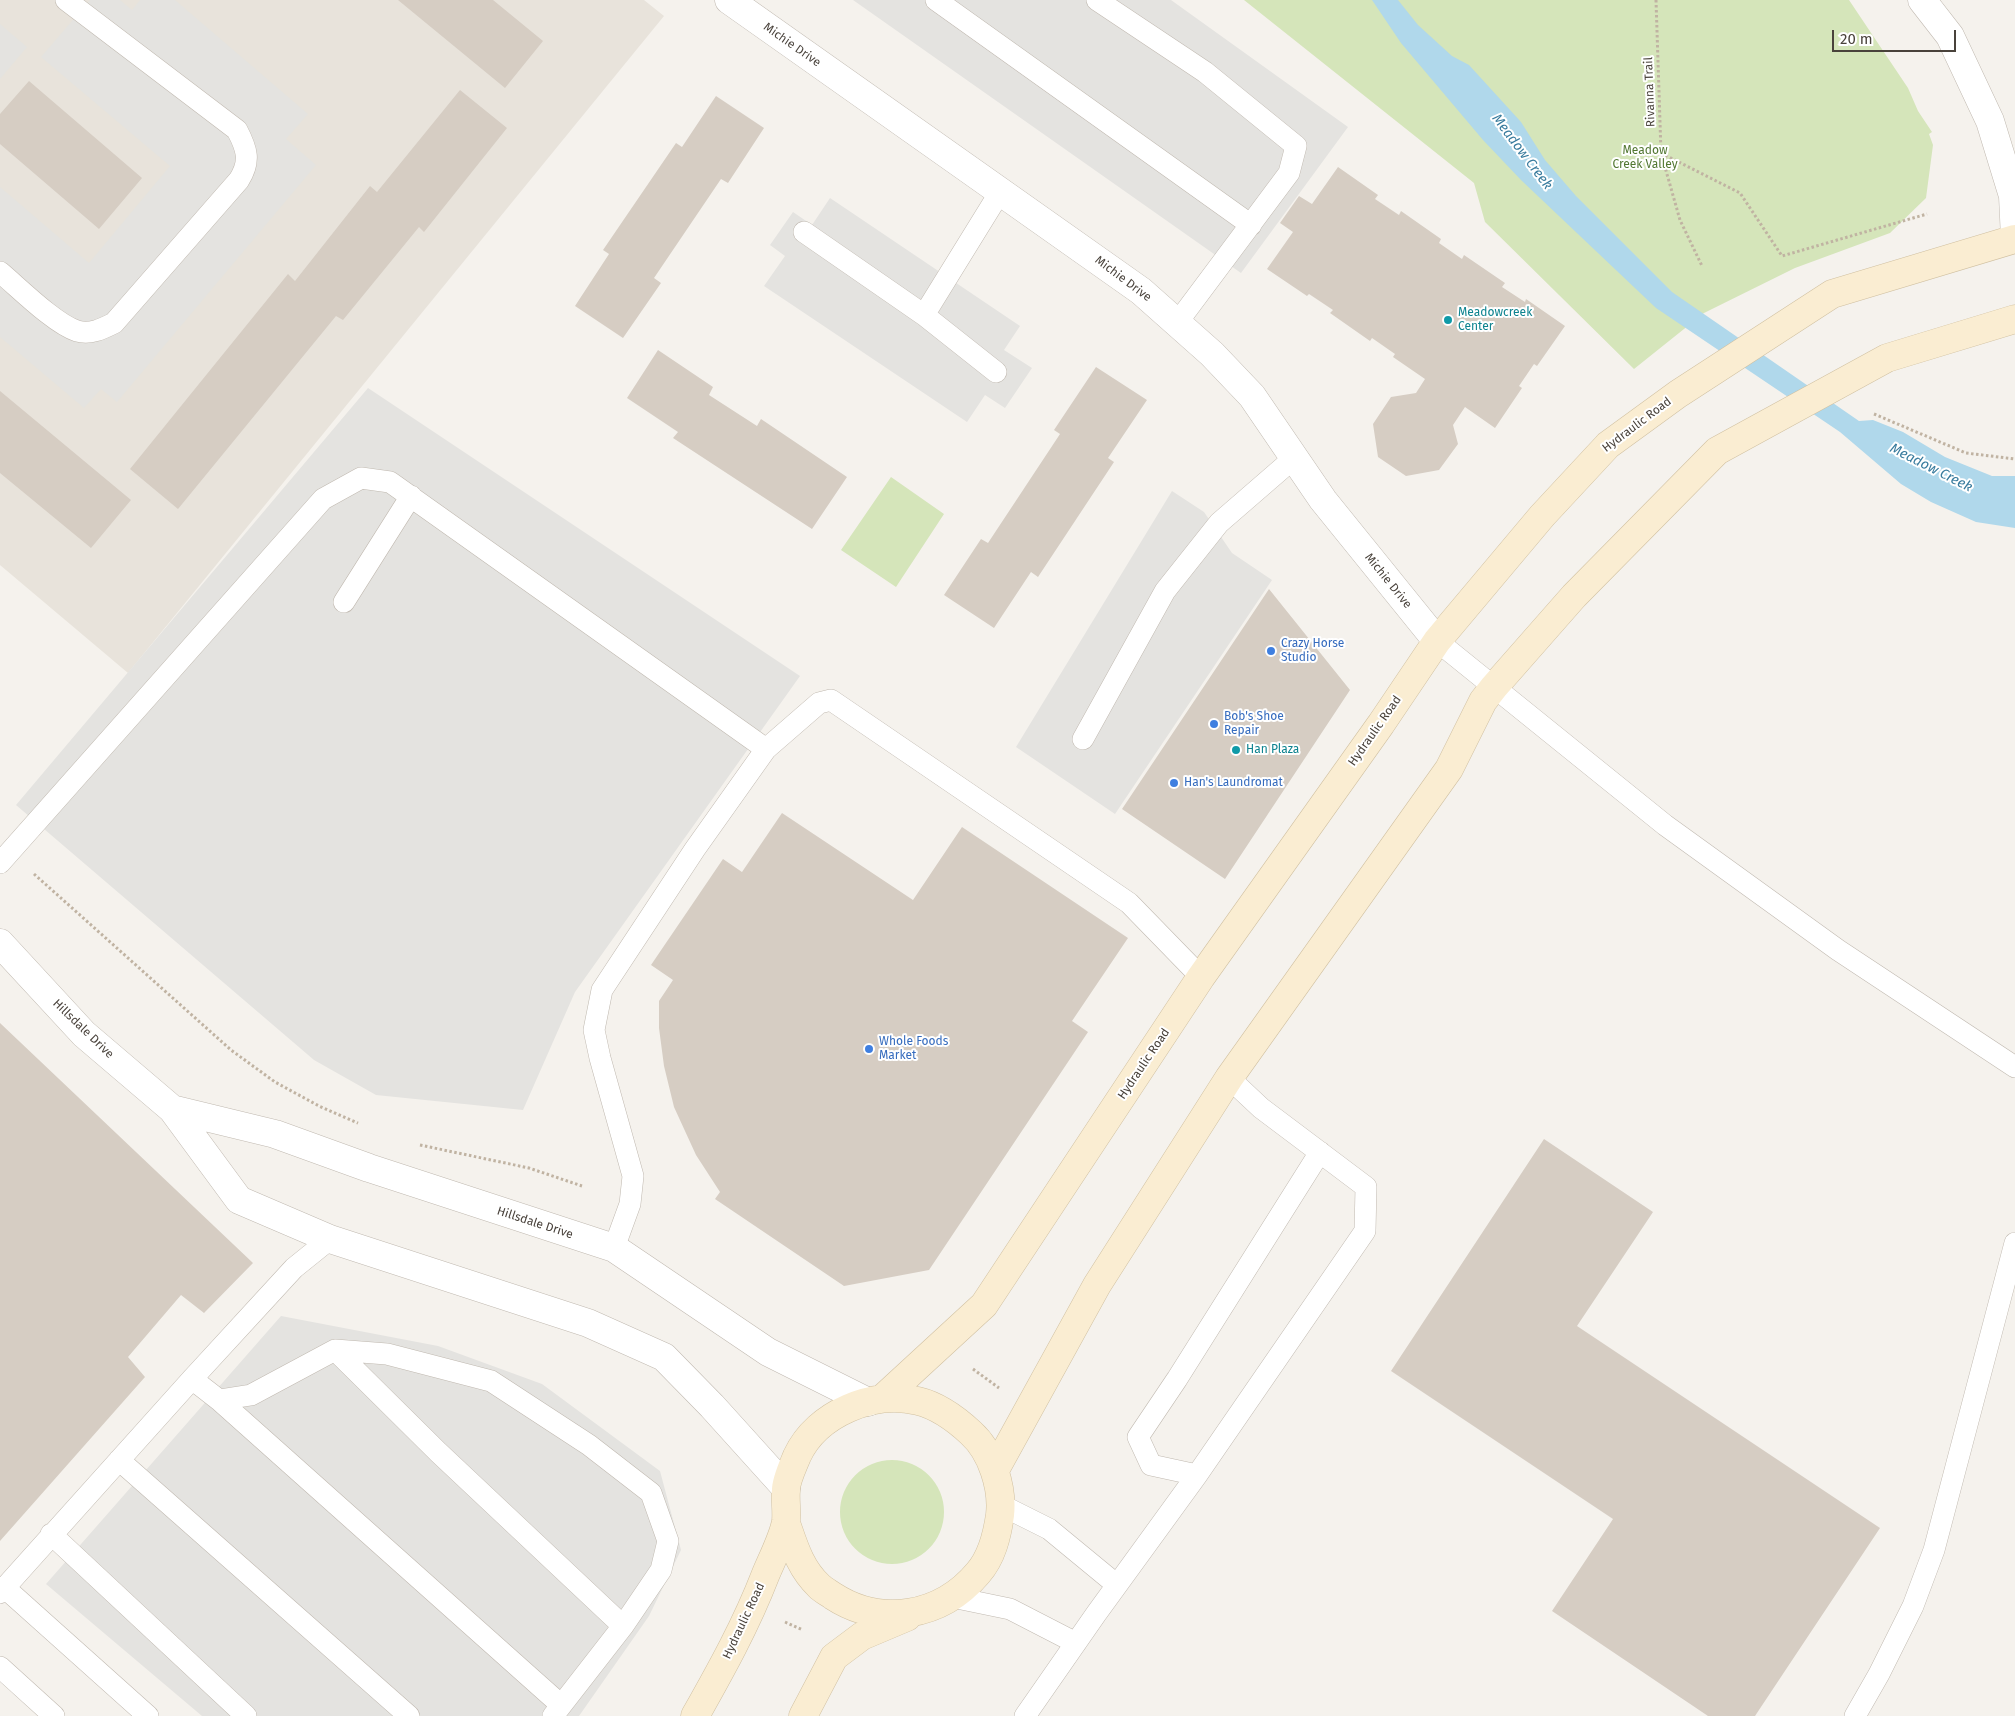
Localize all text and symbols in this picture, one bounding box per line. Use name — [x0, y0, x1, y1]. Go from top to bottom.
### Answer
street label: Michie Drive — [761, 20, 823, 70]
scale bar — [1835, 20, 1959, 52]
text: 20 m — [1840, 30, 1873, 48]
street label: Rivanna Trail — [1642, 57, 1658, 127]
water label: Meadow Creek — [1488, 111, 1556, 193]
park label: Meadow Creek Valley — [1612, 144, 1678, 172]
street label: Michie Drive — [1092, 253, 1154, 305]
place label: Meadowcreek Center — [1458, 306, 1532, 334]
marker: Meadowcreek Center — [1442, 314, 1454, 326]
street label: Hydraulic Road — [1600, 394, 1674, 456]
water label: Meadow Creek — [1887, 440, 1975, 496]
street label: Michie Drive — [1361, 551, 1415, 611]
place label: Crazy Horse Studio — [1281, 637, 1344, 665]
marker: Crazy Horse Studio — [1265, 645, 1277, 657]
street label: Hydraulic Road — [1345, 693, 1405, 769]
place label: Bob's Shoe Repair — [1224, 710, 1284, 738]
marker: Bob's Shoe Repair — [1208, 718, 1220, 730]
place label: Han Plaza — [1246, 743, 1299, 757]
marker: Han Plaza — [1230, 744, 1242, 756]
place label: Han's Laundromat — [1184, 776, 1283, 790]
marker: Han's Laundromat — [1168, 777, 1180, 789]
street label: Hillsdale Drive — [50, 996, 116, 1062]
street label: Hydraulic Road — [1115, 1026, 1173, 1102]
place label: Whole Foods Market — [879, 1035, 948, 1063]
marker: Whole Foods Market — [863, 1043, 875, 1055]
street label: Hillsdale Drive — [495, 1204, 575, 1242]
street label: Hydraulic Road — [720, 1581, 768, 1661]

